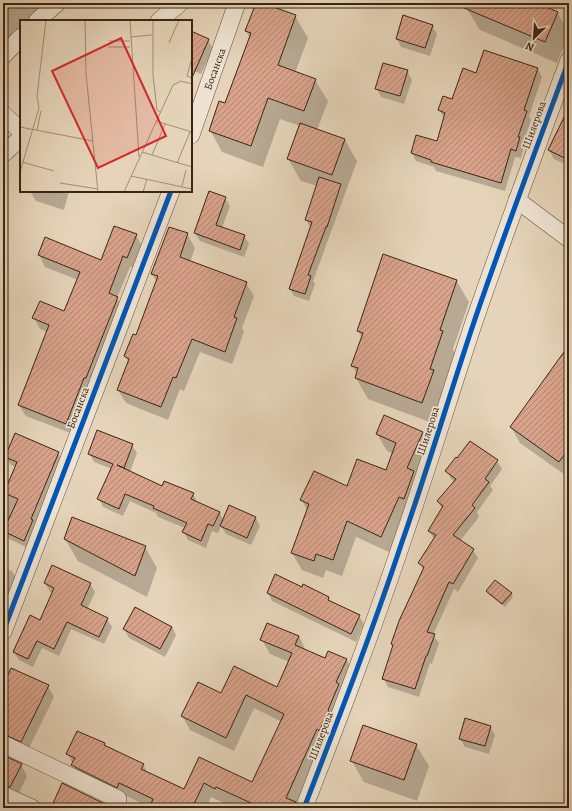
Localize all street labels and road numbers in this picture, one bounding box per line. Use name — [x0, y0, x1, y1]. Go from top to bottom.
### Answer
street label: Босанска — [201, 45, 230, 92]
street label: Шилерова — [518, 98, 550, 151]
street label: Босанска — [63, 384, 93, 431]
street label: Шилерова — [413, 404, 443, 457]
street label: Шилерова — [305, 709, 337, 762]

